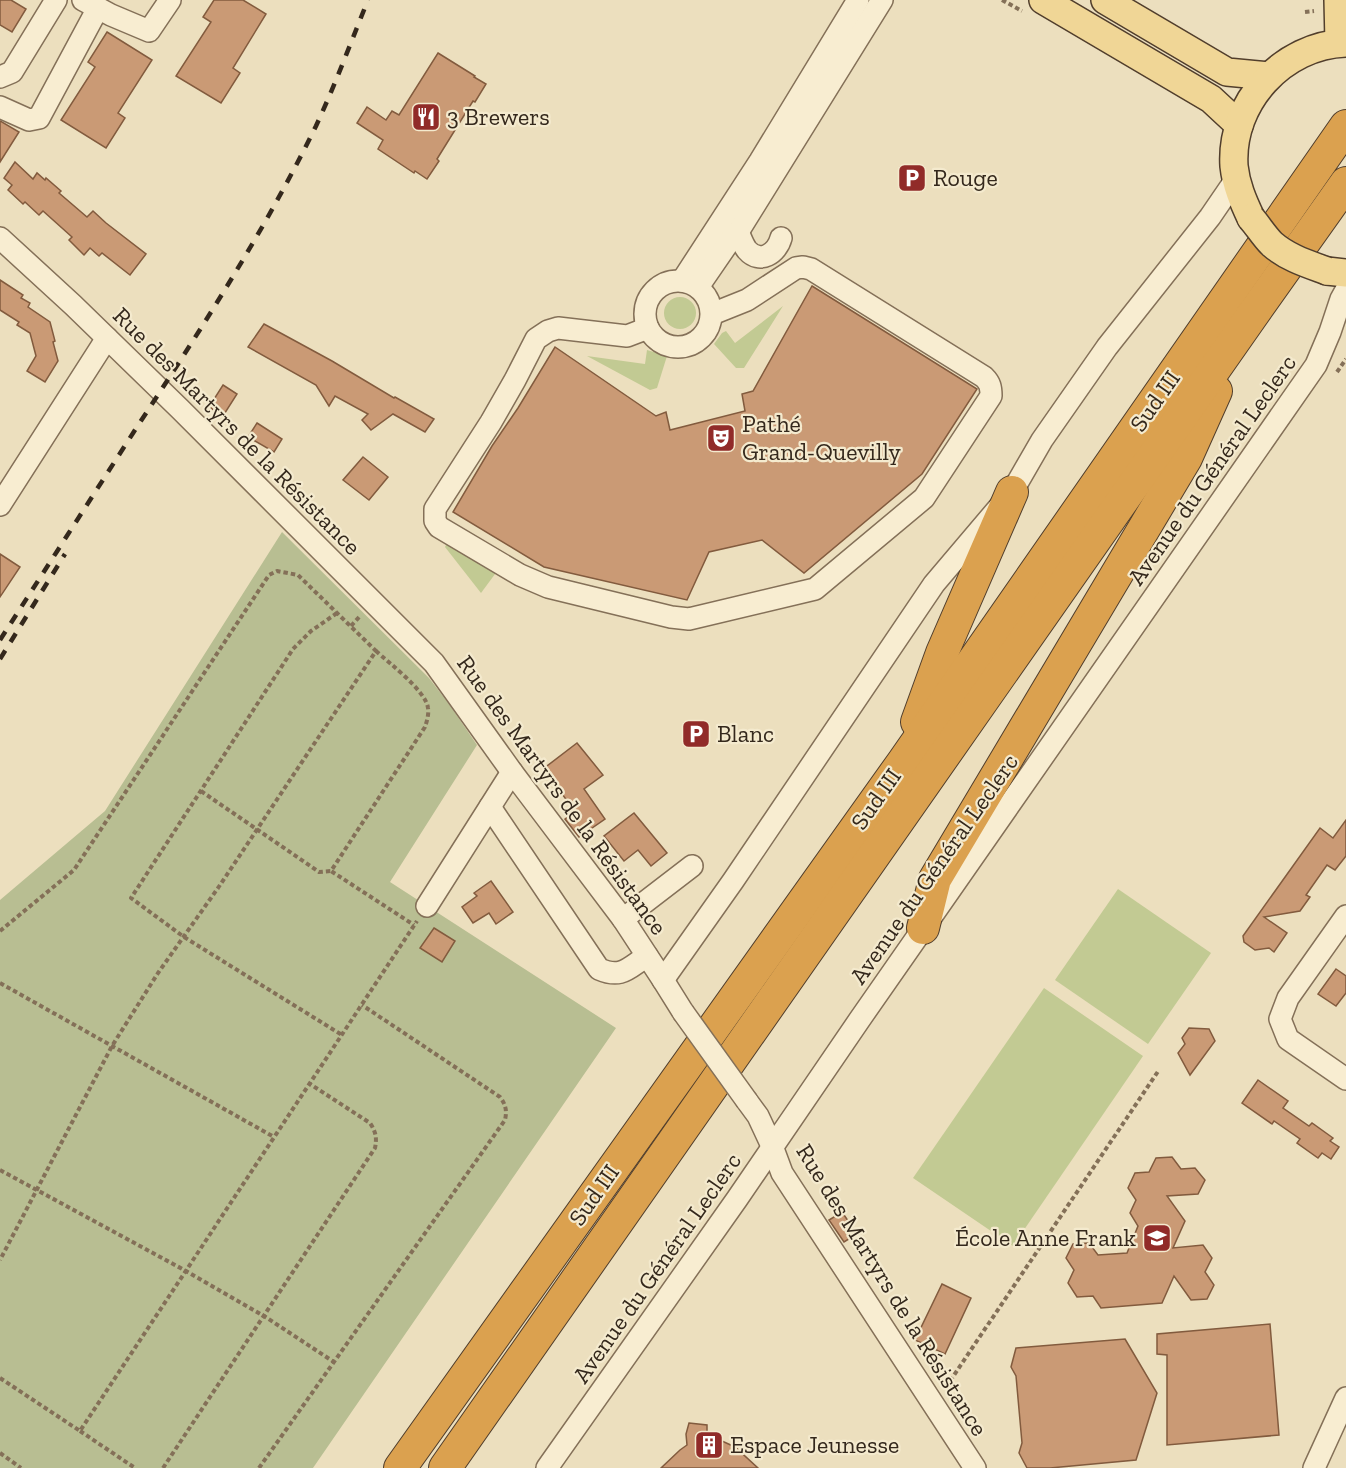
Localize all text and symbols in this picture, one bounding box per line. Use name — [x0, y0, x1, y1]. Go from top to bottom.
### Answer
restaurant icon: 3 Brewers — [410, 101, 442, 133]
place label: 3 Brewers — [447, 102, 550, 131]
parking icon: Rouge — [896, 162, 928, 194]
place label: Rouge — [933, 163, 998, 192]
street label: Rue des Martyrs de la Résistance — [107, 301, 367, 561]
street label: Avenue du Général Leclerc — [1121, 349, 1302, 590]
street label: Sud III — [1123, 365, 1186, 437]
place label: Pathé Grand-Quevilly — [742, 409, 902, 466]
theatre icon: Pathé Grand-Quevilly — [705, 422, 737, 454]
street label: Rue des Martyrs de la Résistance — [451, 649, 674, 940]
parking icon: Blanc — [680, 718, 712, 750]
place label: Blanc — [717, 719, 774, 748]
street label: Avenue du Général Leclerc — [843, 748, 1024, 989]
street label: Sud III — [844, 763, 907, 835]
street label: Rue des Martyrs de la Résistance — [790, 1138, 994, 1441]
street label: Avenue du Général Leclerc — [566, 1147, 747, 1388]
street label: Sud III — [562, 1159, 625, 1231]
school or university icon: École Anne Frank — [1141, 1222, 1173, 1254]
place label: École Anne Frank — [955, 1223, 1137, 1252]
building icon: Espace Jeunesse — [693, 1429, 725, 1461]
place label: Espace Jeunesse — [730, 1430, 899, 1459]

